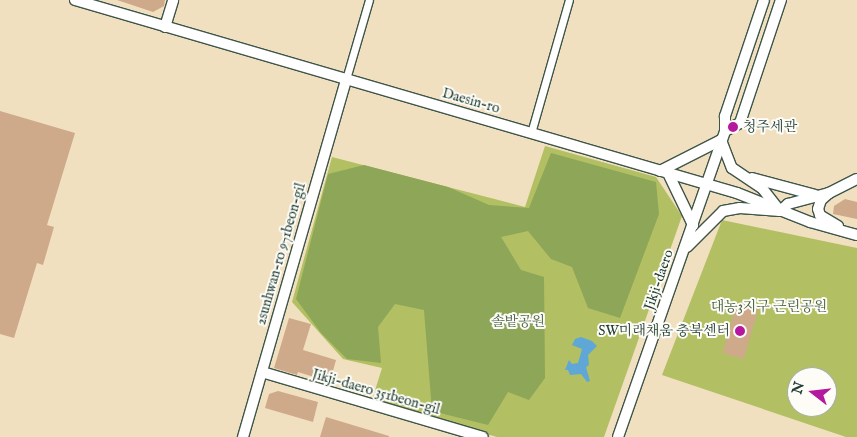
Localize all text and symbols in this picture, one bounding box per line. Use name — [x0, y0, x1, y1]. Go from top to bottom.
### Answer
street label: Daesin-ro — [440, 85, 502, 117]
place label: 청주세관 — [743, 119, 797, 135]
marker: 청주세관 — [727, 121, 739, 133]
street label: 2sunhwan-ro 971beon-gil — [253, 181, 309, 327]
street label: Jikji-daero — [641, 247, 677, 313]
park label: 대농3지구 근린공원 — [711, 299, 827, 315]
park label: 솔밭공원 — [491, 314, 545, 330]
place label: SW미래채움 충북센터 — [598, 323, 730, 339]
marker: SW미래채움 충북센터 — [734, 325, 746, 337]
street label: Jikji-daero 351beon-gil — [310, 366, 442, 418]
north arrow — [787, 367, 837, 417]
text: N — [788, 380, 809, 396]

